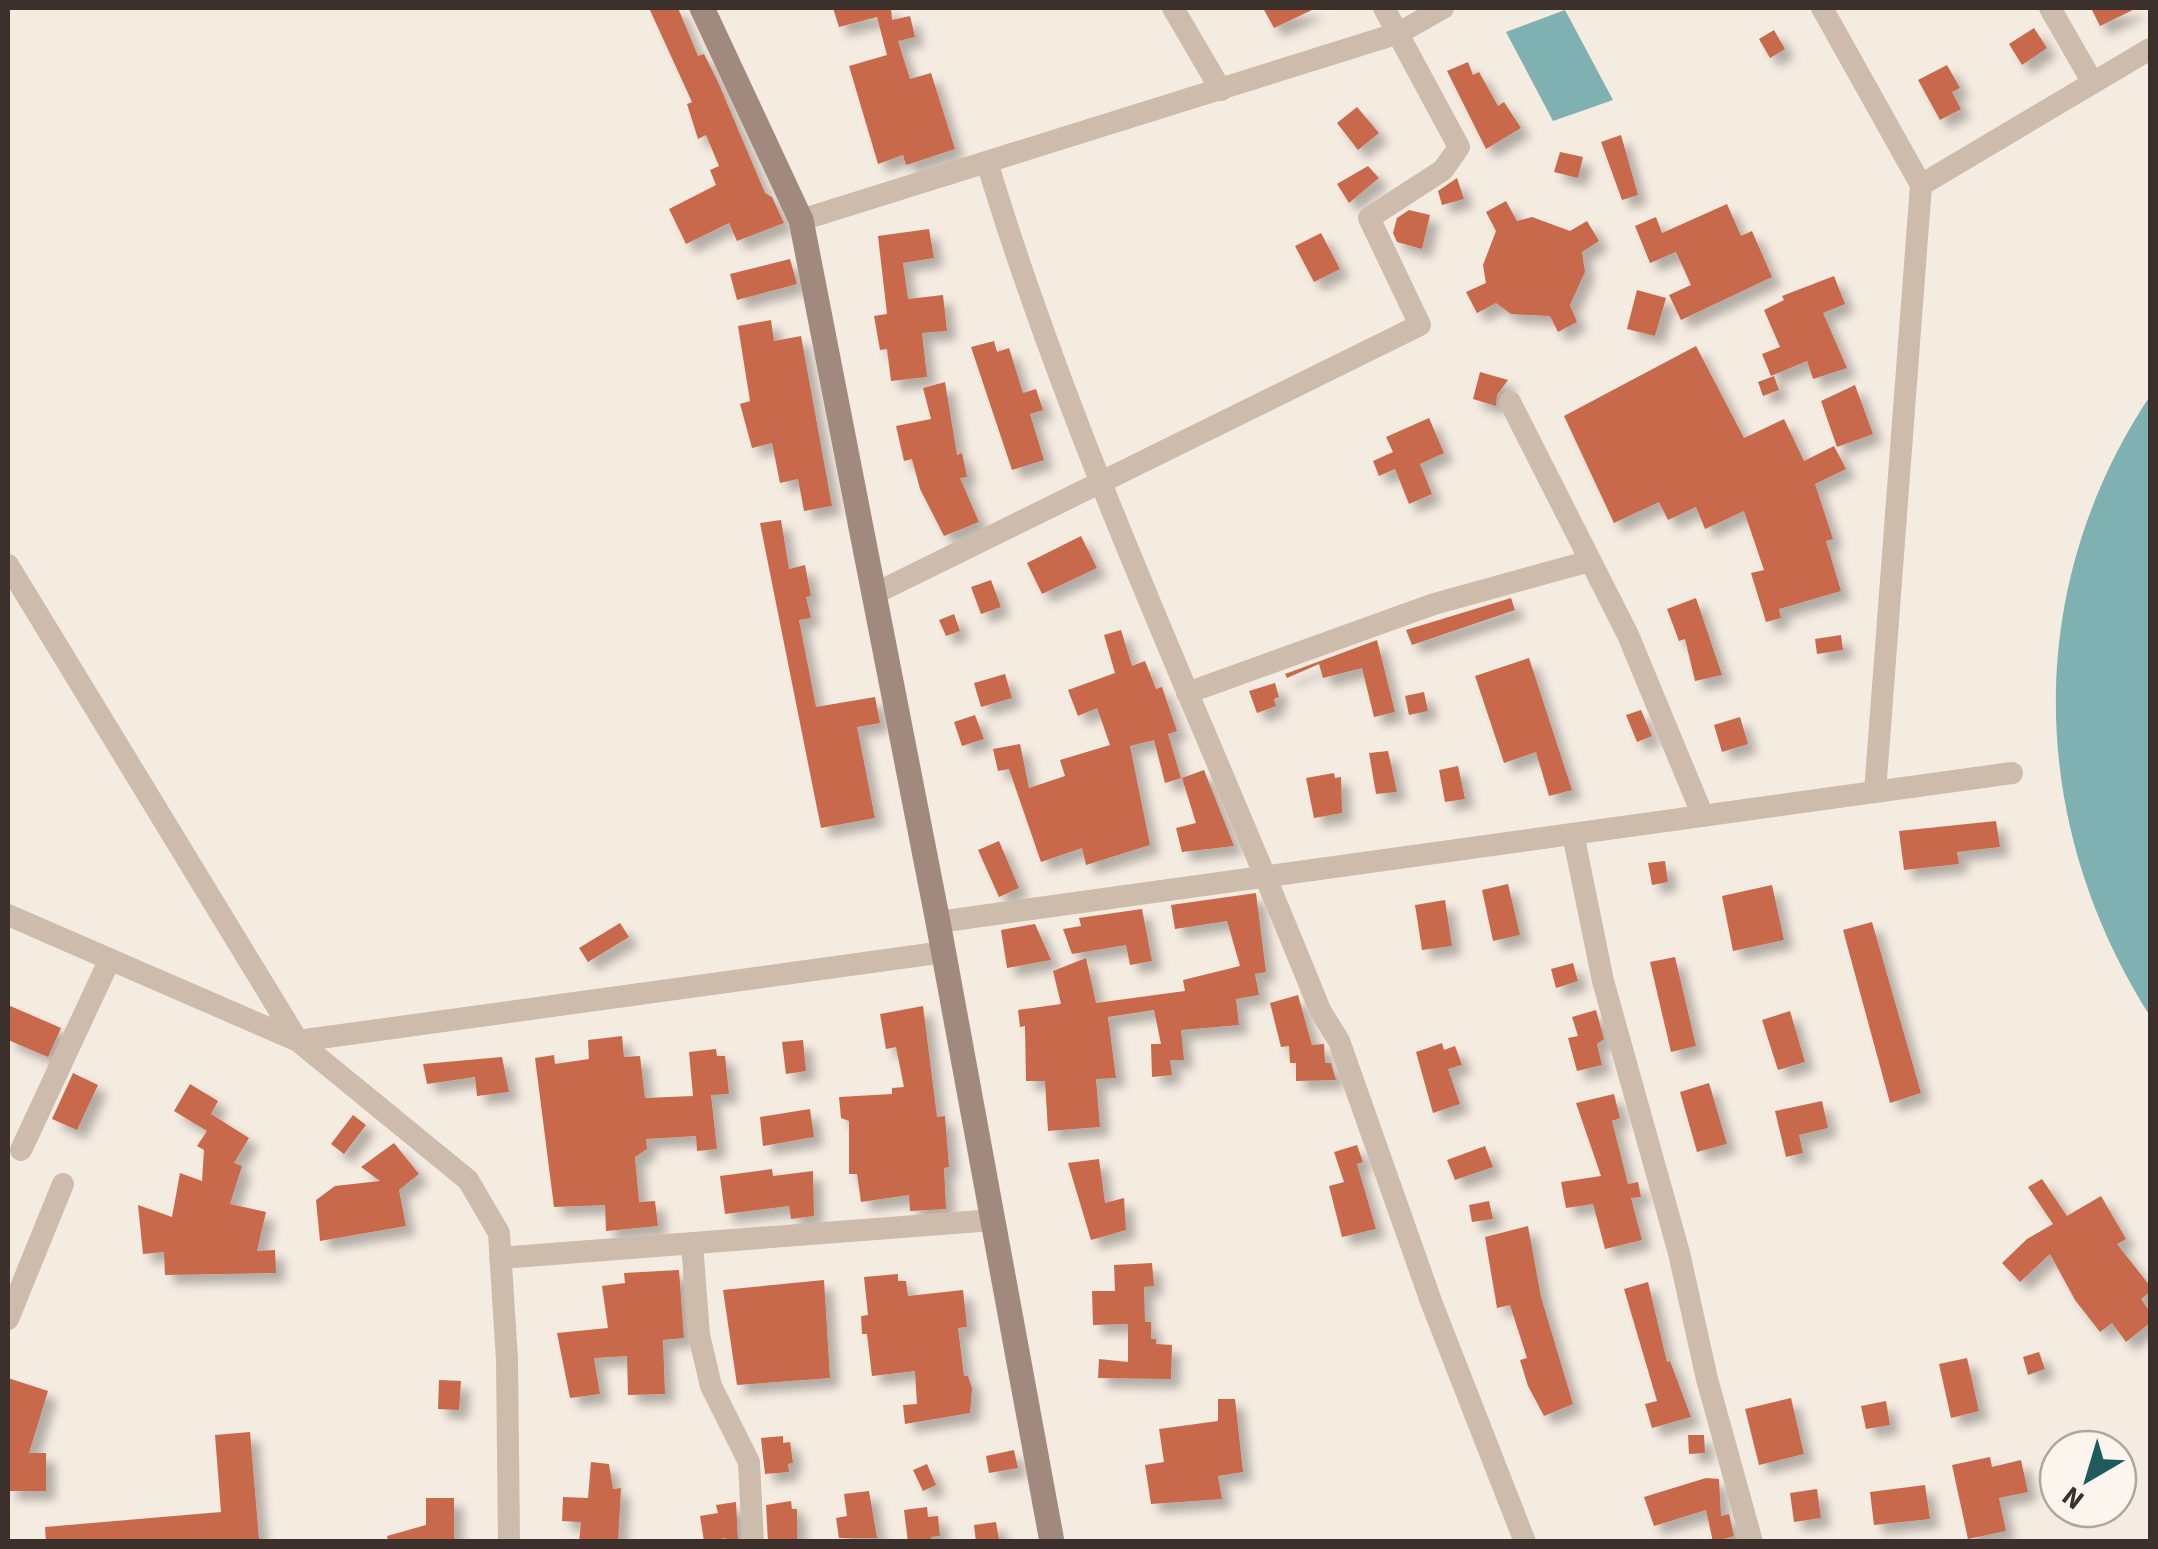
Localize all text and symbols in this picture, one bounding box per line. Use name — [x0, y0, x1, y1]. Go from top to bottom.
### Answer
north arrow — [2038, 1429, 2138, 1529]
text: N — [2054, 1476, 2093, 1519]

